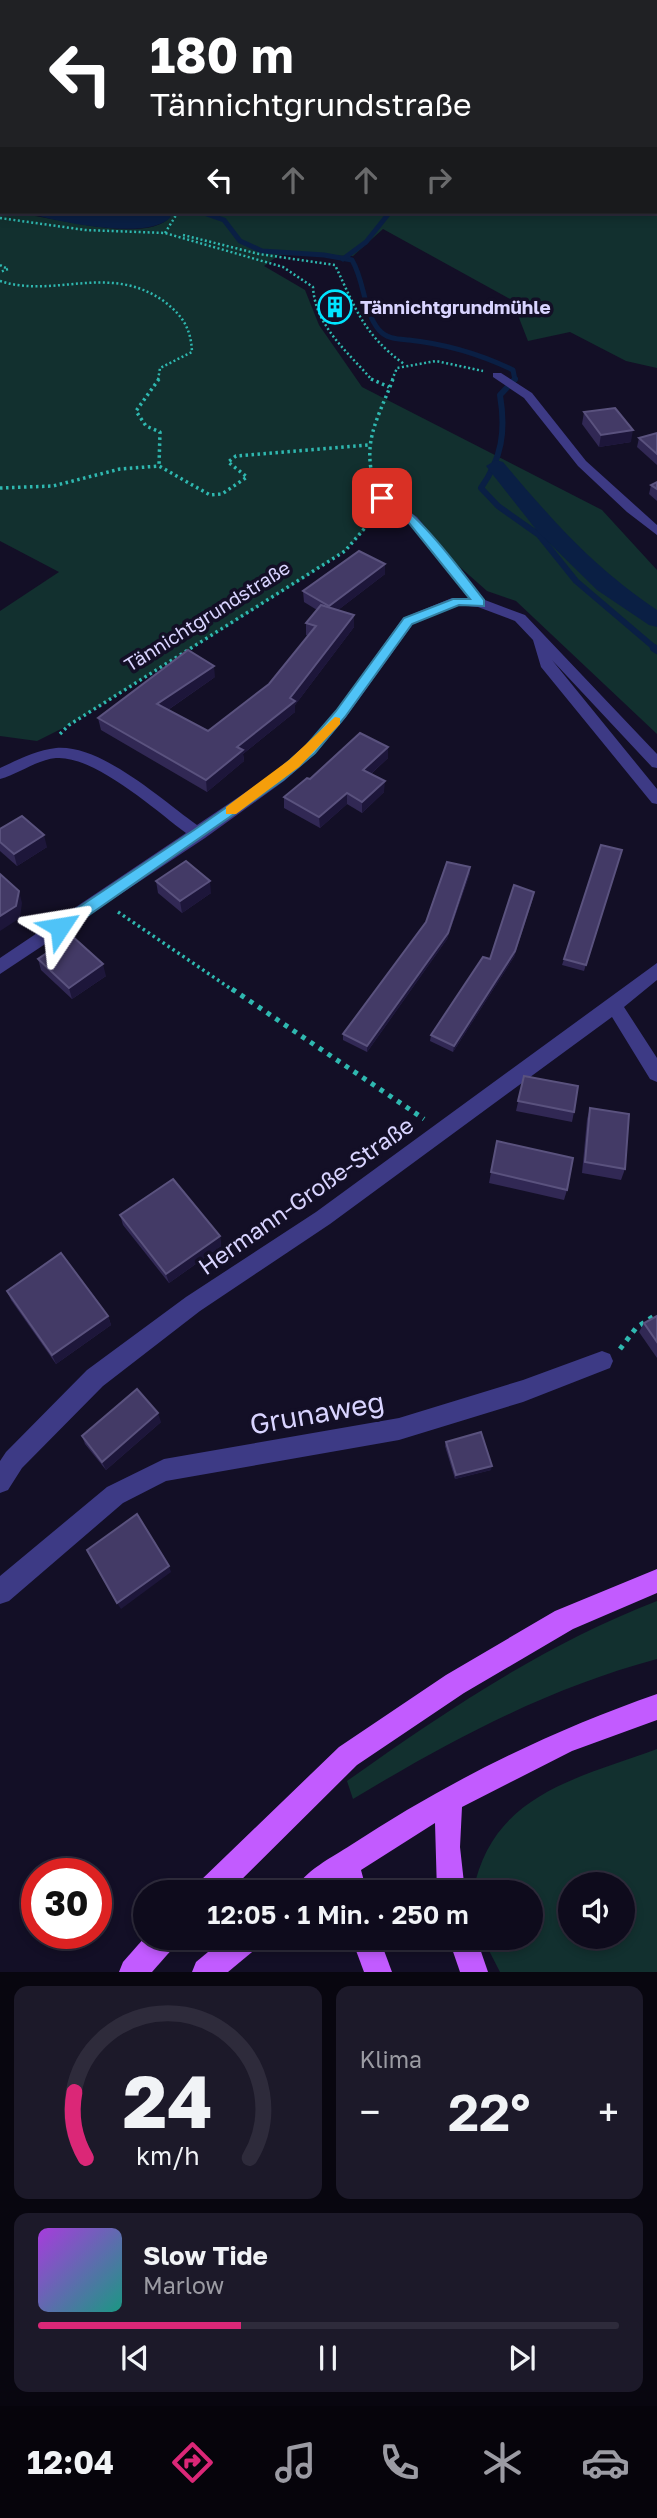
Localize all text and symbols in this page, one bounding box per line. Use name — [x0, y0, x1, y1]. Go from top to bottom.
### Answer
text: 180 m — [150, 25, 294, 84]
icon: left — [35, 28, 126, 119]
text: Tännichtgrundstraße — [150, 85, 472, 123]
icon: left — [201, 161, 239, 199]
icon: ahead — [274, 161, 312, 199]
icon: ahead — [347, 161, 385, 199]
icon: right — [420, 161, 458, 199]
building icon: Tännichtgrundmühle — [316, 288, 354, 326]
place label: Tännichtgrundmühle — [360, 295, 551, 318]
pin — [352, 468, 412, 528]
icon: arrive — [363, 479, 401, 517]
street label: Tännichtgrundstraße — [120, 555, 294, 676]
position arrow — [23, 890, 97, 964]
street label: Hermann-Große-Straße — [192, 1110, 418, 1280]
street label: Grunaweg — [247, 1384, 387, 1441]
speed limit sign: 30 — [21, 1858, 112, 1949]
map controls — [558, 1872, 635, 1949]
button: sound — [558, 1872, 635, 1949]
text: 12:05 · 1 Min. · 250 m — [207, 1899, 469, 1930]
text: Klima — [360, 2045, 422, 2073]
text: 24 — [123, 2058, 213, 2145]
text: 22° — [448, 2080, 531, 2142]
text: − — [360, 2089, 380, 2134]
text: + — [598, 2089, 619, 2134]
text: km/h — [136, 2140, 200, 2171]
text: Slow Tide — [143, 2240, 268, 2271]
text: Marlow — [143, 2271, 224, 2299]
icon: previous — [116, 2339, 154, 2377]
icon: pause — [309, 2339, 347, 2377]
icon: next — [503, 2339, 541, 2377]
icon: directions — [168, 2438, 217, 2487]
icon: music — [271, 2438, 320, 2487]
icon: phone — [375, 2438, 424, 2487]
icon: climate — [478, 2438, 527, 2487]
icon: car — [581, 2438, 630, 2487]
text: 12:04 — [27, 2443, 114, 2481]

